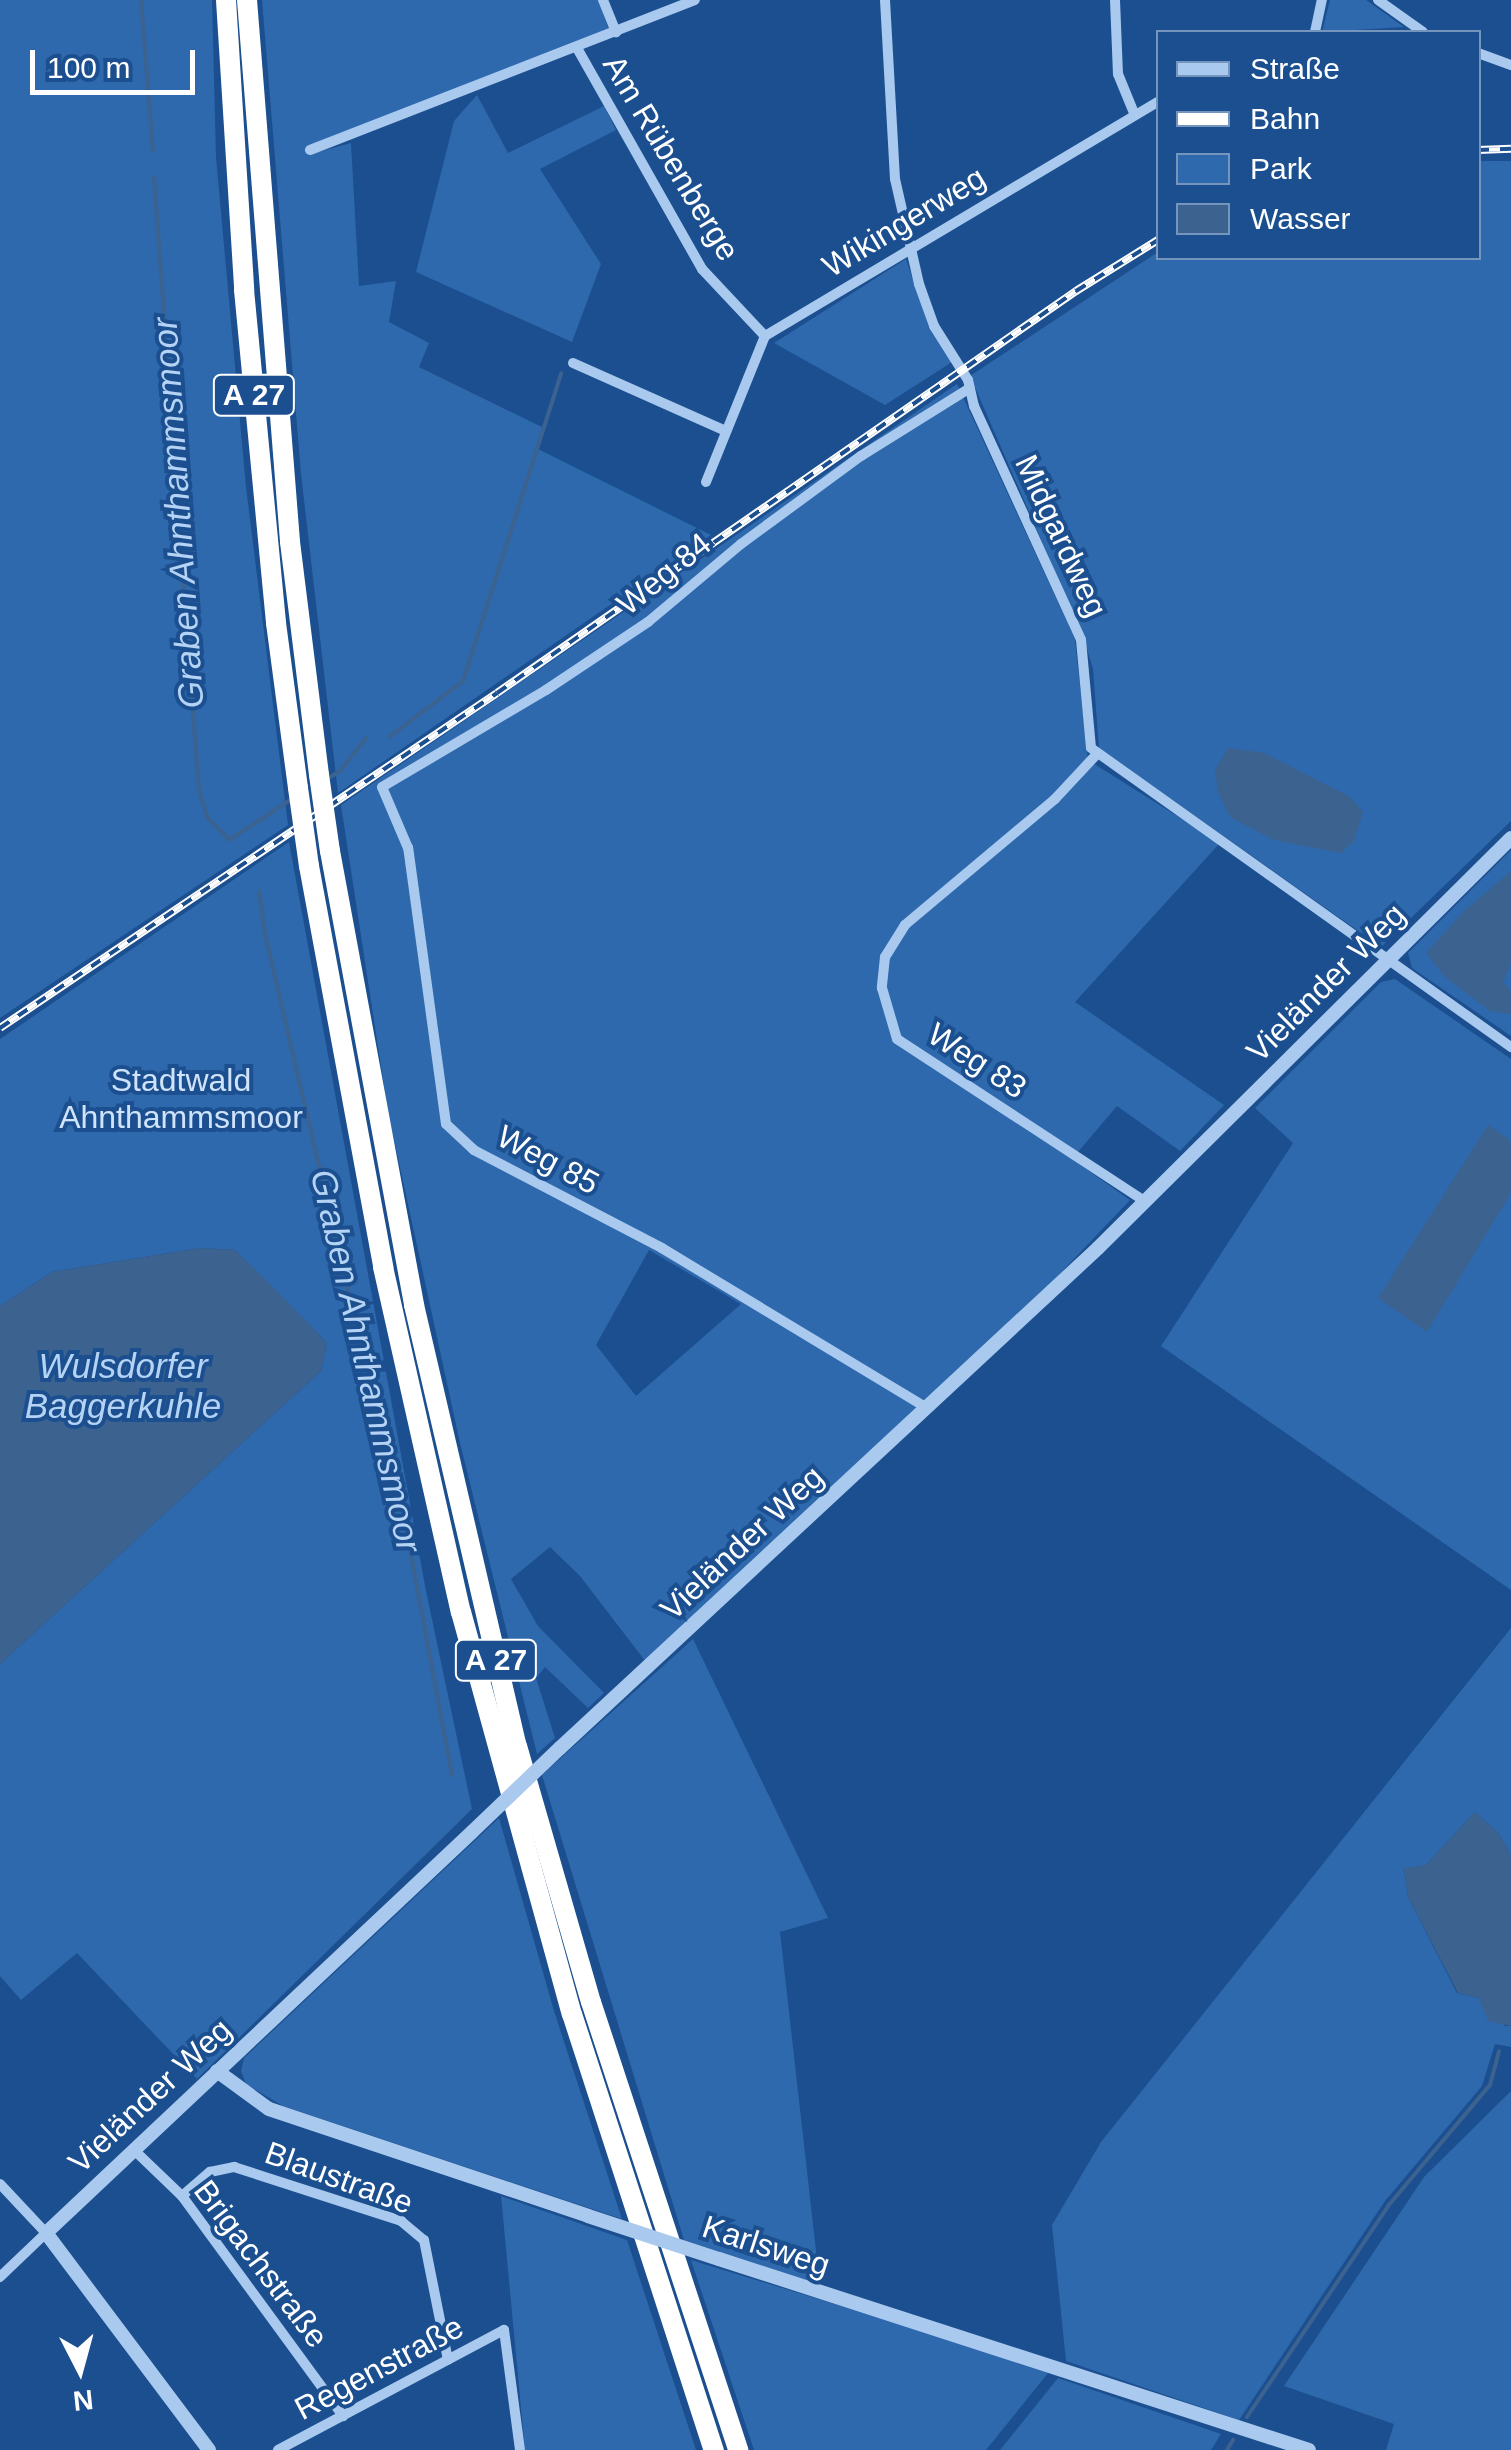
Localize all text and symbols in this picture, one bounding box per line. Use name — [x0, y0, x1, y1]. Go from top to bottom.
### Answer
scale bar — [35, 30, 200, 92]
legend — [1156, 30, 1481, 260]
street label: Am Rübenberge — [595, 48, 747, 268]
text: 100 m — [47, 51, 130, 84]
text: Straße — [1250, 52, 1340, 85]
text: Bahn — [1250, 102, 1320, 135]
text: Park — [1250, 152, 1312, 185]
street label: Wikingerweg — [816, 158, 992, 286]
text: Wasser — [1250, 202, 1351, 235]
water label: Graben Ahnthammsmoor — [143, 316, 213, 710]
road number: A 27 — [212, 370, 296, 420]
street label: Midgardweg — [1007, 449, 1115, 623]
street label: Weg 84 — [609, 525, 719, 623]
street label: Vieländer Weg — [1239, 896, 1413, 1070]
street label: Weg 83 — [921, 1015, 1033, 1107]
park label: Stadtwald Ahnthammsmoor — [59, 1062, 303, 1137]
street label: Weg 85 — [491, 1117, 605, 1203]
water label: Graben Ahnthammsmoor — [301, 1165, 431, 1557]
water label: Wulsdorfer Baggerkuhle — [25, 1345, 221, 1427]
street label: Vieländer Weg — [653, 1458, 831, 1628]
road number: A 27 — [454, 1635, 538, 1685]
street label: Vieländer Weg — [61, 2011, 239, 2181]
street label: Blaustraße — [260, 2133, 418, 2223]
street label: Brigachstraße — [186, 2173, 336, 2355]
street label: Karlsweg — [697, 2207, 835, 2285]
street label: Regenstraße — [288, 2308, 470, 2428]
north arrow — [30, 2320, 130, 2420]
text: N — [72, 2384, 95, 2417]

